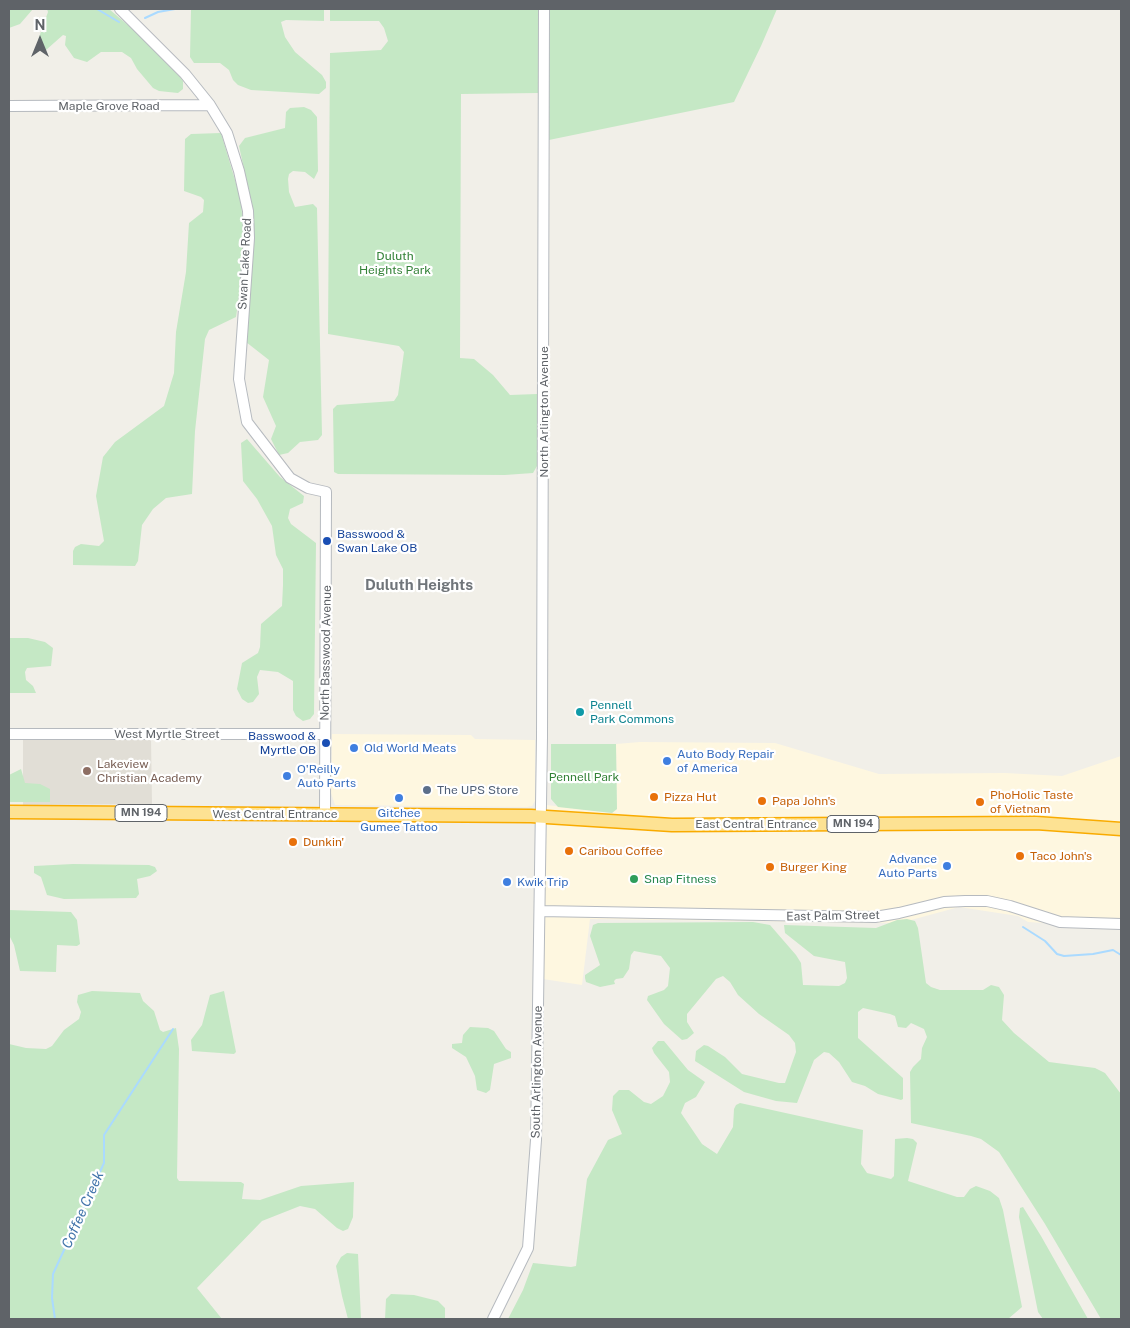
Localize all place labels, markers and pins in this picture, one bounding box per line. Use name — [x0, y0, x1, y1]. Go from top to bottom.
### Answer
place label: Basswood & Swan Lake OB — [337, 527, 417, 555]
marker: Basswood & Swan Lake OB — [321, 535, 333, 547]
place label: Pennell Park Commons — [590, 698, 674, 726]
marker: Pennell Park Commons — [574, 706, 586, 718]
place label: Basswood & Myrtle OB — [248, 729, 316, 757]
marker: Basswood & Myrtle OB — [320, 737, 332, 749]
place label: Old World Meats — [364, 741, 456, 755]
marker: Old World Meats — [348, 742, 360, 754]
place label: Auto Body Repair of America — [677, 747, 774, 775]
marker: Auto Body Repair of America — [661, 755, 673, 767]
place label: Lakeview Christian Academy — [97, 757, 202, 785]
place label: O'Reilly Auto Parts — [297, 762, 356, 790]
marker: Lakeview Christian Academy — [81, 765, 93, 777]
marker: O'Reilly Auto Parts — [281, 770, 293, 782]
place label: The UPS Store — [437, 783, 518, 797]
marker: The UPS Store — [421, 784, 433, 796]
place label: PhoHolic Taste of Vietnam — [990, 788, 1073, 816]
place label: Pizza Hut — [664, 790, 717, 804]
marker: Pizza Hut — [648, 791, 660, 803]
marker: Gitchee Gumee Tattoo — [393, 792, 405, 804]
place label: Papa John's — [772, 794, 836, 808]
marker: Papa John's — [756, 795, 768, 807]
marker: PhoHolic Taste of Vietnam — [974, 796, 986, 808]
place label: Gitchee Gumee Tattoo — [360, 806, 438, 834]
place label: Dunkin' — [303, 835, 344, 849]
marker: Dunkin' — [287, 836, 299, 848]
place label: Caribou Coffee — [579, 844, 663, 858]
marker: Caribou Coffee — [563, 845, 575, 857]
place label: Taco John's — [1030, 849, 1092, 863]
marker: Taco John's — [1014, 850, 1026, 862]
place label: Advance Auto Parts — [878, 852, 937, 880]
place label: Burger King — [780, 860, 847, 874]
marker: Advance Auto Parts — [941, 860, 953, 872]
marker: Burger King — [764, 861, 776, 873]
place label: Snap Fitness — [644, 872, 716, 886]
marker: Snap Fitness — [628, 873, 640, 885]
place label: Kwik Trip — [517, 875, 568, 889]
marker: Kwik Trip — [501, 876, 513, 888]

